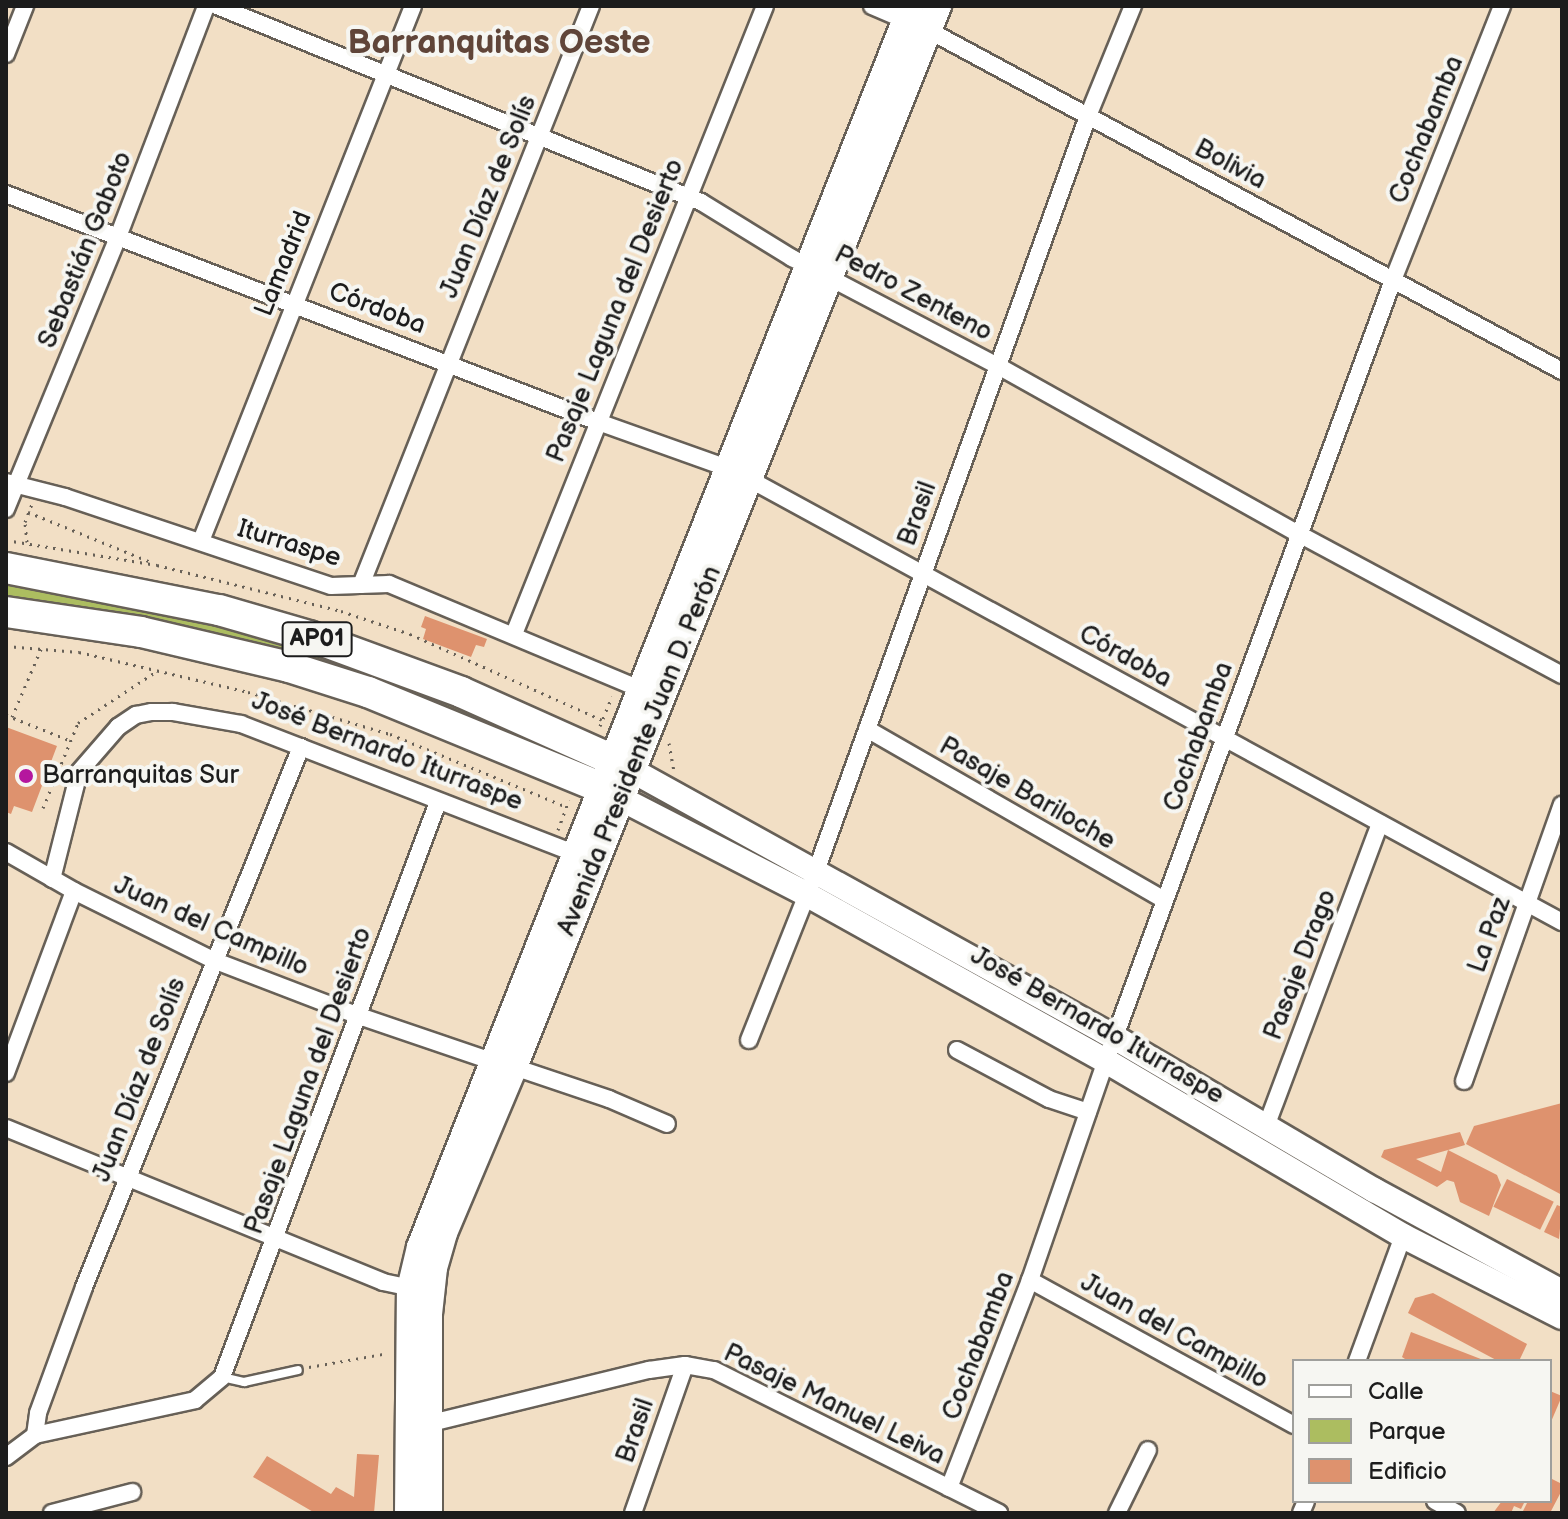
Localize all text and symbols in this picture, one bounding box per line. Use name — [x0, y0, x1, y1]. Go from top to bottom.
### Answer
district label: Barranquitas Oeste — [347, 23, 651, 63]
street label: Cochabamba — [1383, 52, 1471, 208]
street label: Juan Díaz de Solís — [434, 91, 544, 303]
street label: Bolivia — [1189, 133, 1271, 197]
street label: Sebastián Gaboto — [32, 147, 140, 353]
street label: Pasaje Laguna del Desierto — [541, 155, 691, 467]
street label: Lamadrid — [249, 207, 319, 321]
street label: Pedro Zenteno — [829, 239, 997, 349]
street label: Córdoba — [324, 276, 430, 342]
street label: Brasil — [892, 478, 944, 550]
street label: Iturraspe — [233, 513, 345, 575]
street label: Avenida Presidente Juan D. Perón — [551, 561, 729, 941]
road number: AP01 — [281, 619, 353, 659]
street label: Córdoba — [1073, 619, 1177, 695]
street label: Cochabamba — [1158, 658, 1240, 816]
street label: José Bernardo Iturraspe — [247, 686, 527, 818]
street label: Pasaje Bariloche — [933, 731, 1121, 857]
place label: Barranquitas Sur — [42, 760, 239, 792]
marker: Barranquitas Sur — [17, 767, 35, 785]
street label: Juan del Campillo — [109, 870, 313, 984]
street label: Pasaje Drago — [1258, 885, 1344, 1045]
street label: La Paz — [1462, 893, 1518, 977]
street label: Pasaje Laguna del Desierto — [239, 923, 379, 1239]
street label: José Bernardo Iturraspe — [965, 941, 1229, 1111]
street label: Juan Díaz de Solís — [87, 973, 193, 1187]
street label: Cochabamba — [936, 1267, 1022, 1425]
street label: Juan del Campillo — [1075, 1268, 1273, 1396]
street label: Pasaje Manuel Leiva — [718, 1338, 950, 1472]
legend — [1292, 1359, 1552, 1503]
text: Calle — [1368, 1377, 1423, 1406]
street label: Brasil — [610, 1395, 662, 1467]
text: Parque — [1368, 1417, 1446, 1446]
text: Edificio — [1368, 1457, 1447, 1486]

